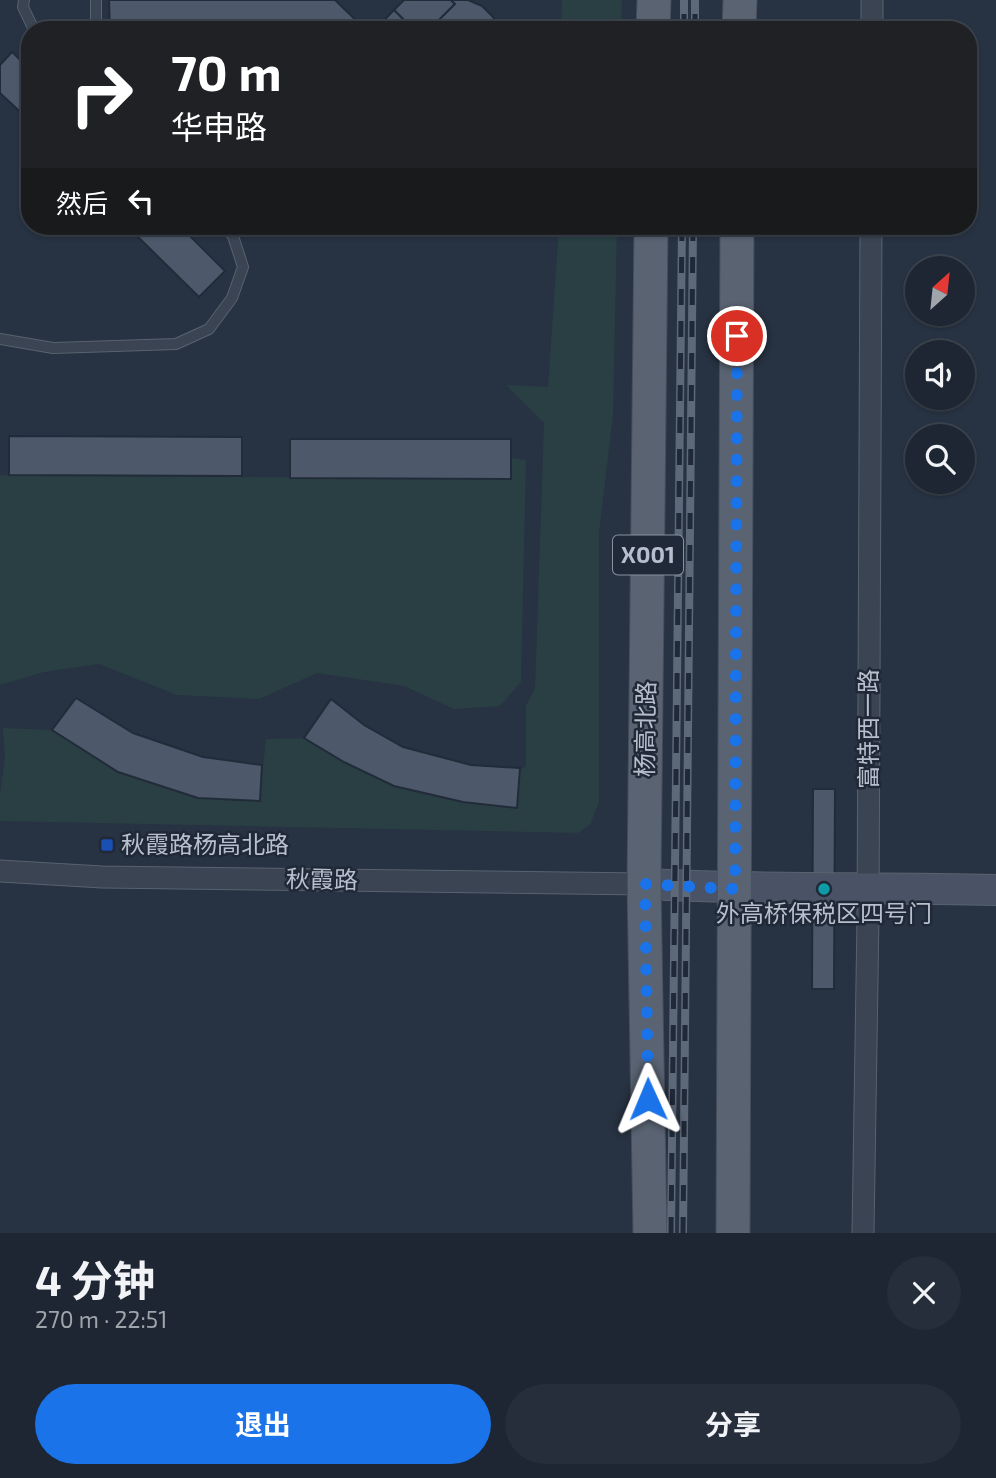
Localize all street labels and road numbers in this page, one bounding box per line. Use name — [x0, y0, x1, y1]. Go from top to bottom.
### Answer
road number: X001 — [613, 536, 683, 575]
street label: 富特西一路 — [853, 669, 882, 789]
street label: 杨高北路 — [629, 681, 660, 777]
street label: 秋霞路 — [286, 863, 358, 894]

